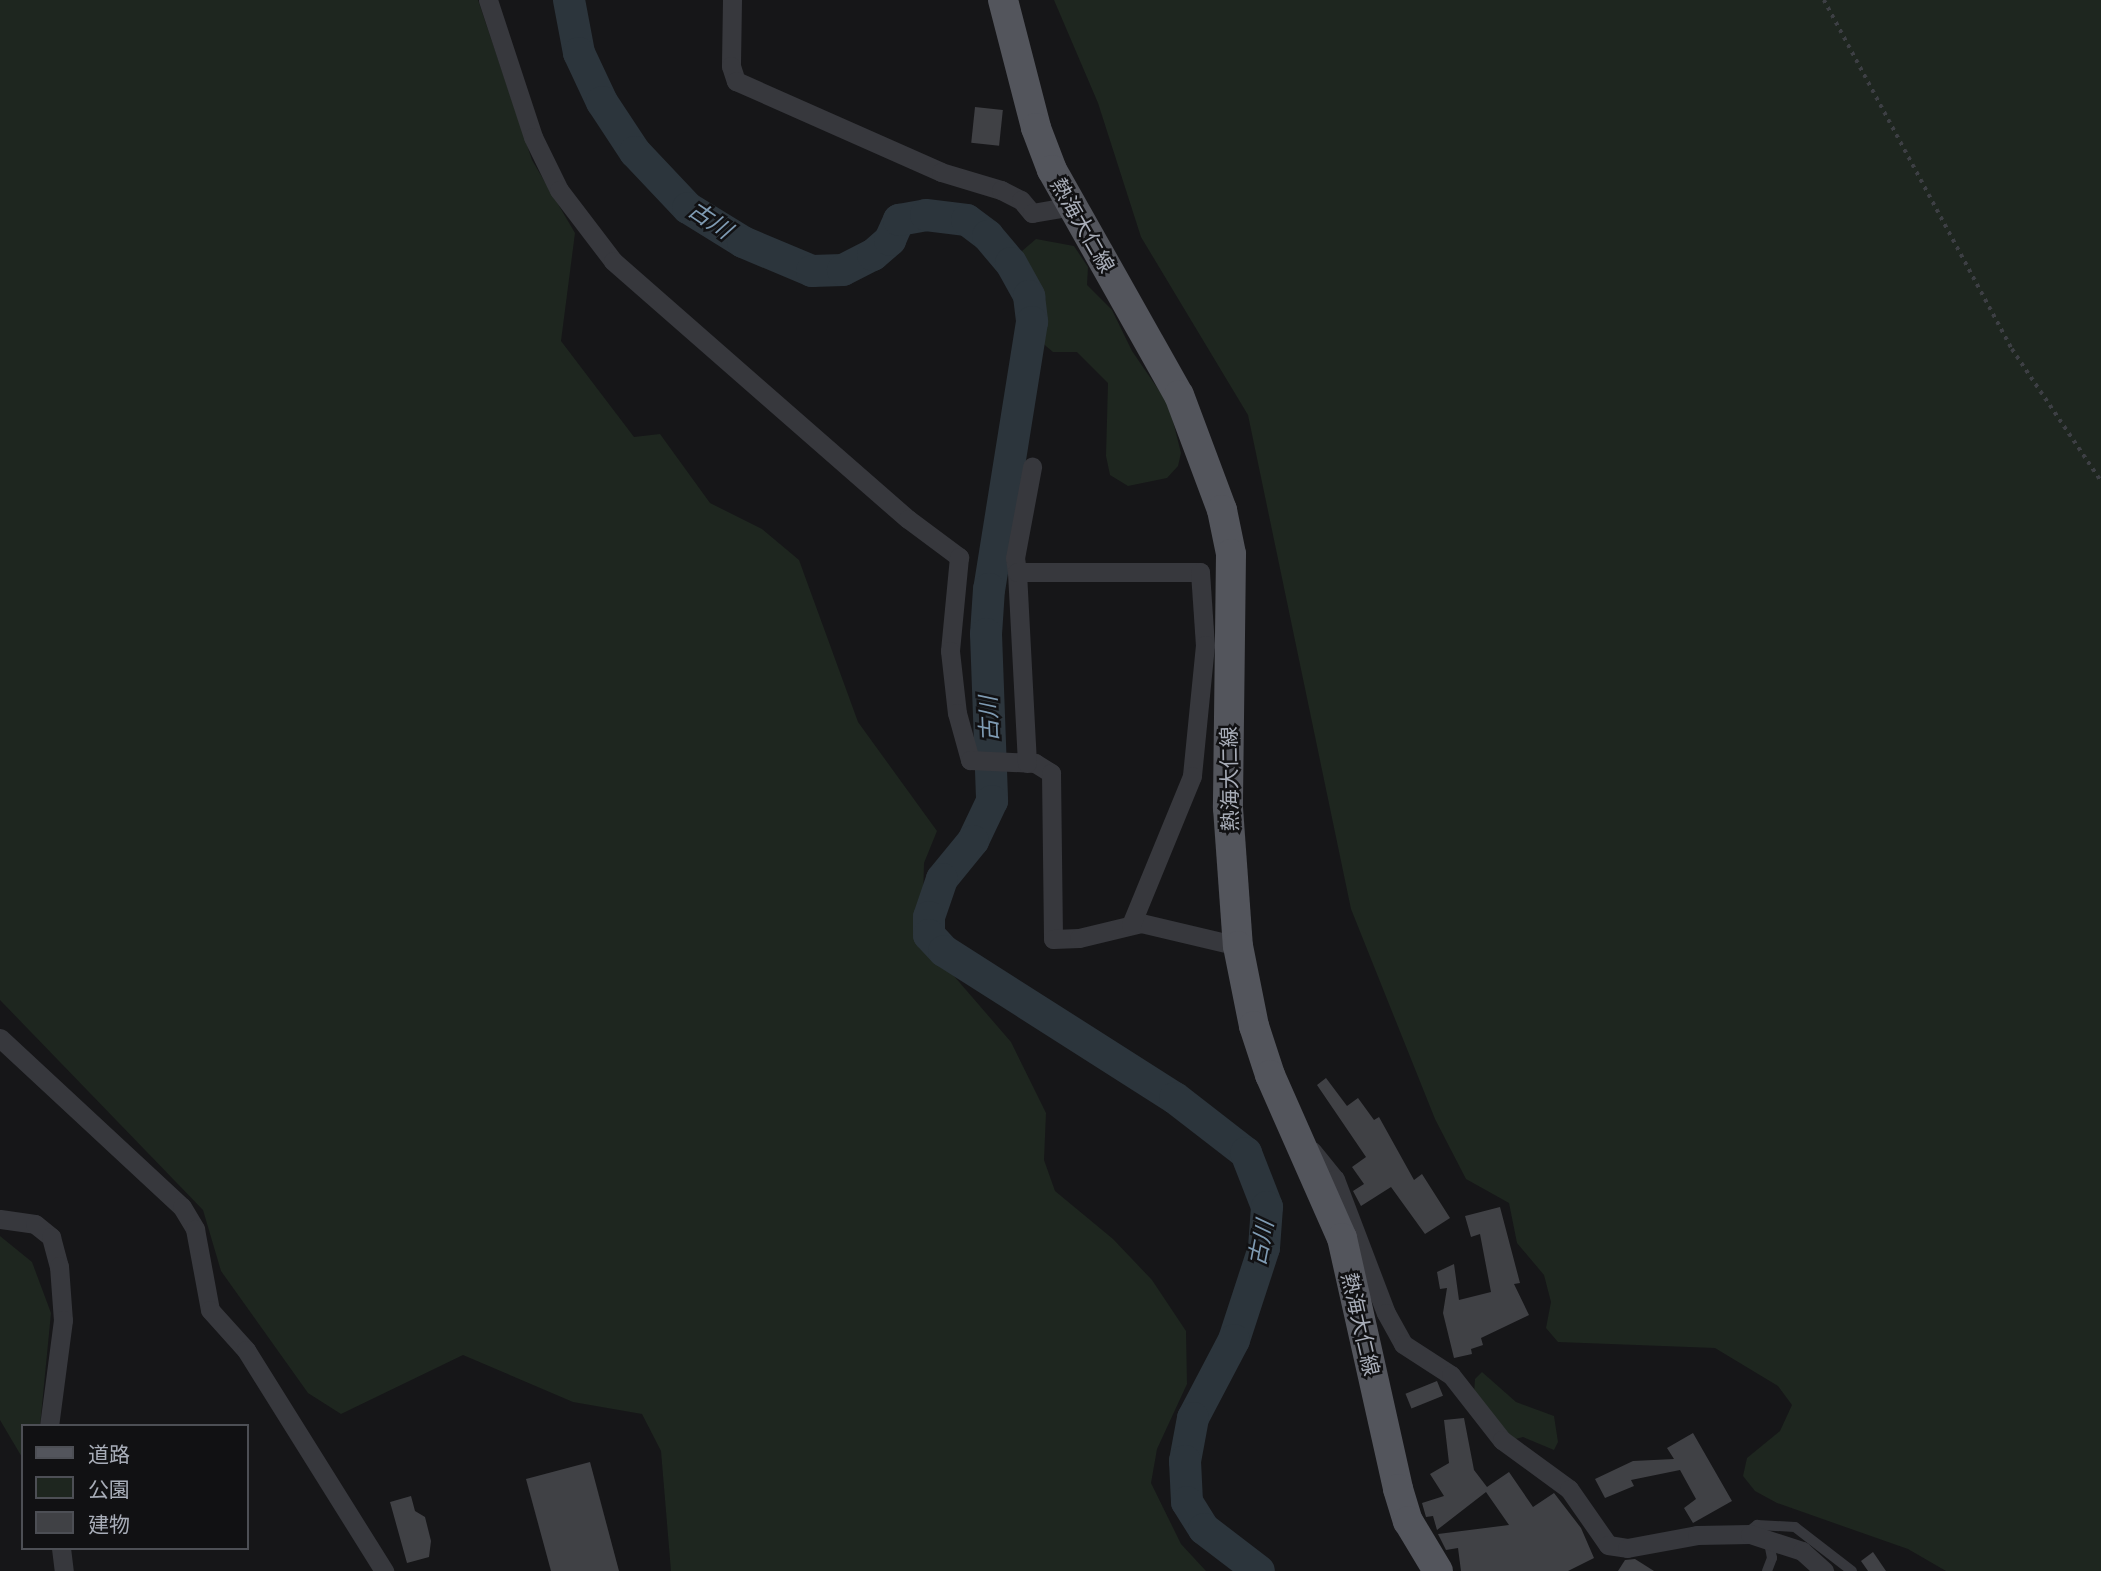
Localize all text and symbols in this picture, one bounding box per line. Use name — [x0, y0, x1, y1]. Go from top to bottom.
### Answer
street label: 熱海大仁線 — [1046, 173, 1120, 277]
water label: 古川 — [683, 196, 737, 244]
water label: 古川 — [974, 696, 1004, 742]
street label: 熱海大仁線 — [1215, 726, 1243, 832]
water label: 古川 — [1243, 1218, 1279, 1268]
street label: 熱海大仁線 — [1337, 1270, 1385, 1378]
legend — [21, 1424, 248, 1550]
text: 道路 — [88, 1442, 130, 1466]
text: 公園 — [88, 1477, 130, 1501]
text: 建物 — [88, 1512, 130, 1536]

